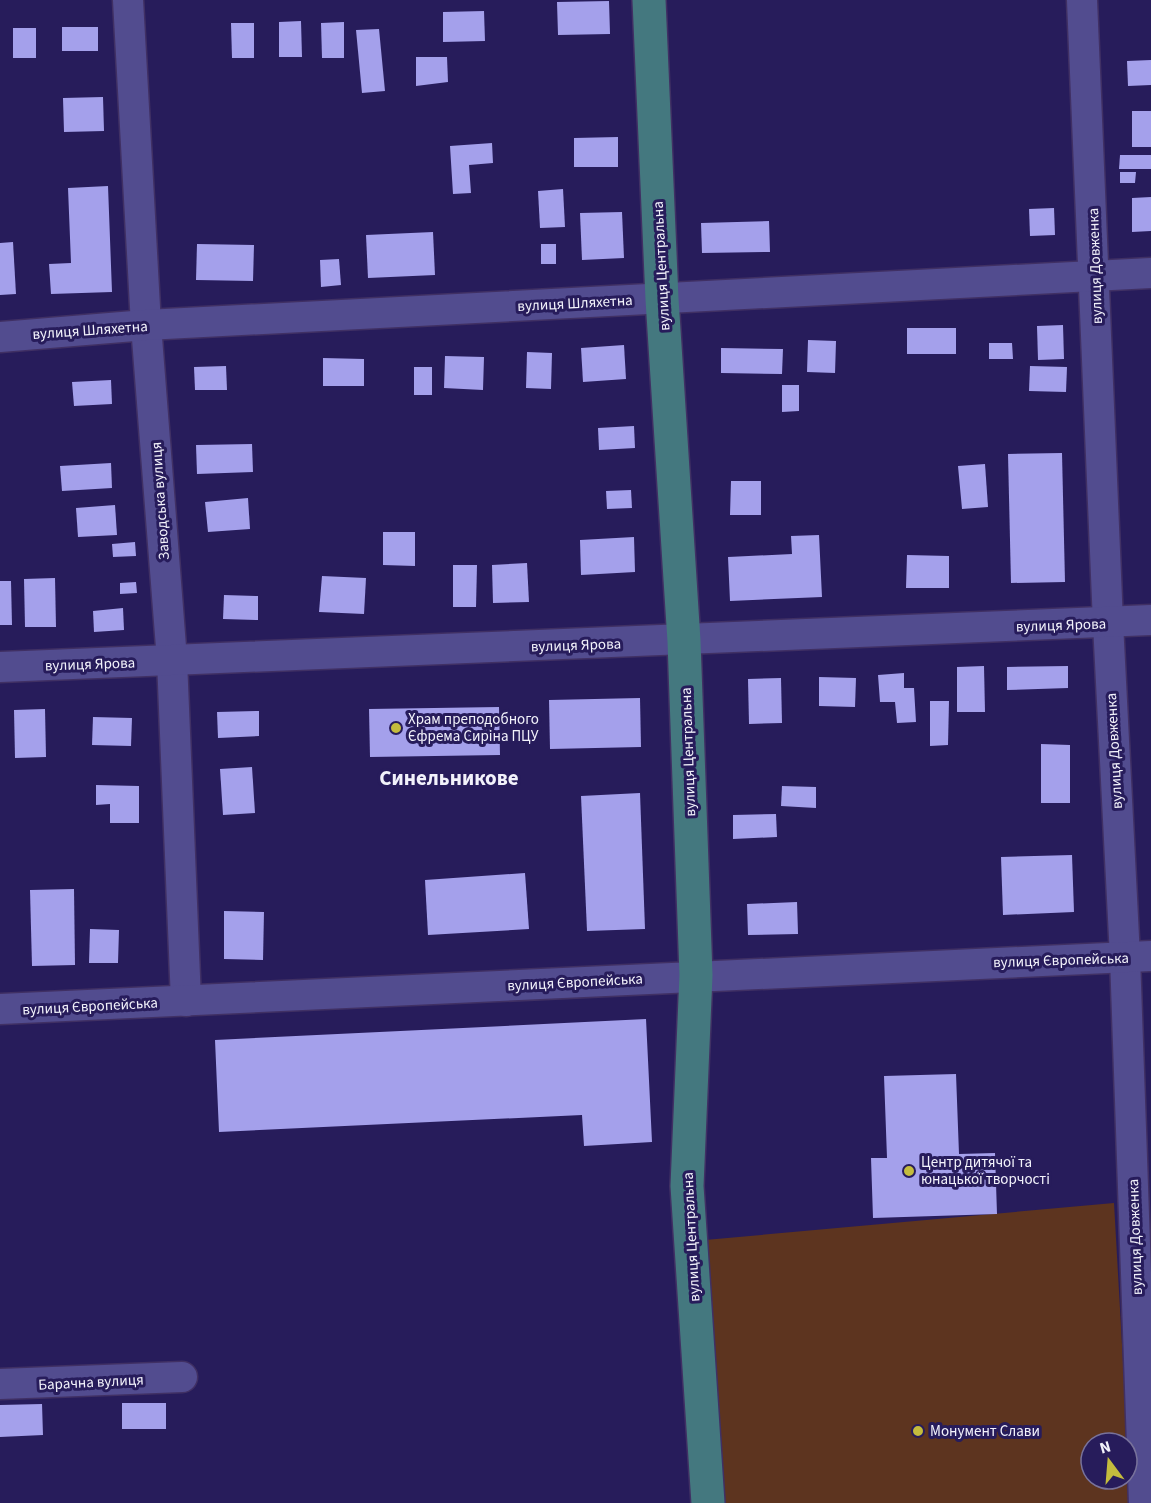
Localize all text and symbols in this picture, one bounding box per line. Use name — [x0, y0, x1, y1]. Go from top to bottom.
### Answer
street label: вулиця Центральна — [648, 201, 675, 331]
street label: вулиця Довженка — [1083, 208, 1108, 324]
street label: вулиця Шляхетна — [517, 290, 633, 317]
street label: вулиця Шляхетна — [32, 316, 148, 345]
street label: Заводська вулиця — [146, 441, 175, 561]
street label: вулиця Ярова — [1015, 613, 1107, 638]
street label: вулиця Ярова — [530, 633, 622, 658]
street label: вулиця Ярова — [44, 652, 136, 677]
street label: вулиця Центральна — [676, 687, 701, 817]
street label: вулиця Довженка — [1101, 692, 1128, 810]
place label: Храм преподобного Єфрема Сиріна ПЦУ — [408, 709, 539, 747]
marker: Храм преподобного Єфрема Сиріна ПЦУ — [389, 721, 403, 735]
district label: Синельникове — [379, 763, 519, 793]
street label: вулиця Європейська — [993, 948, 1129, 973]
street label: вулиця Європейська — [507, 968, 643, 997]
street label: вулиця Європейська — [22, 992, 158, 1021]
place label: Центр дитячої та юнацької творчості — [921, 1152, 1050, 1190]
marker: Центр дитячої та юнацької творчості — [902, 1164, 916, 1178]
street label: вулиця Центральна — [678, 1172, 705, 1302]
street label: вулиця Довженка — [1123, 1179, 1148, 1295]
street label: Барачна вулиця — [38, 1369, 144, 1396]
place label: Монумент Слави — [930, 1421, 1040, 1442]
marker: Монумент Слави — [911, 1424, 925, 1438]
north arrow — [1079, 1431, 1139, 1491]
text: N — [1097, 1436, 1113, 1460]

